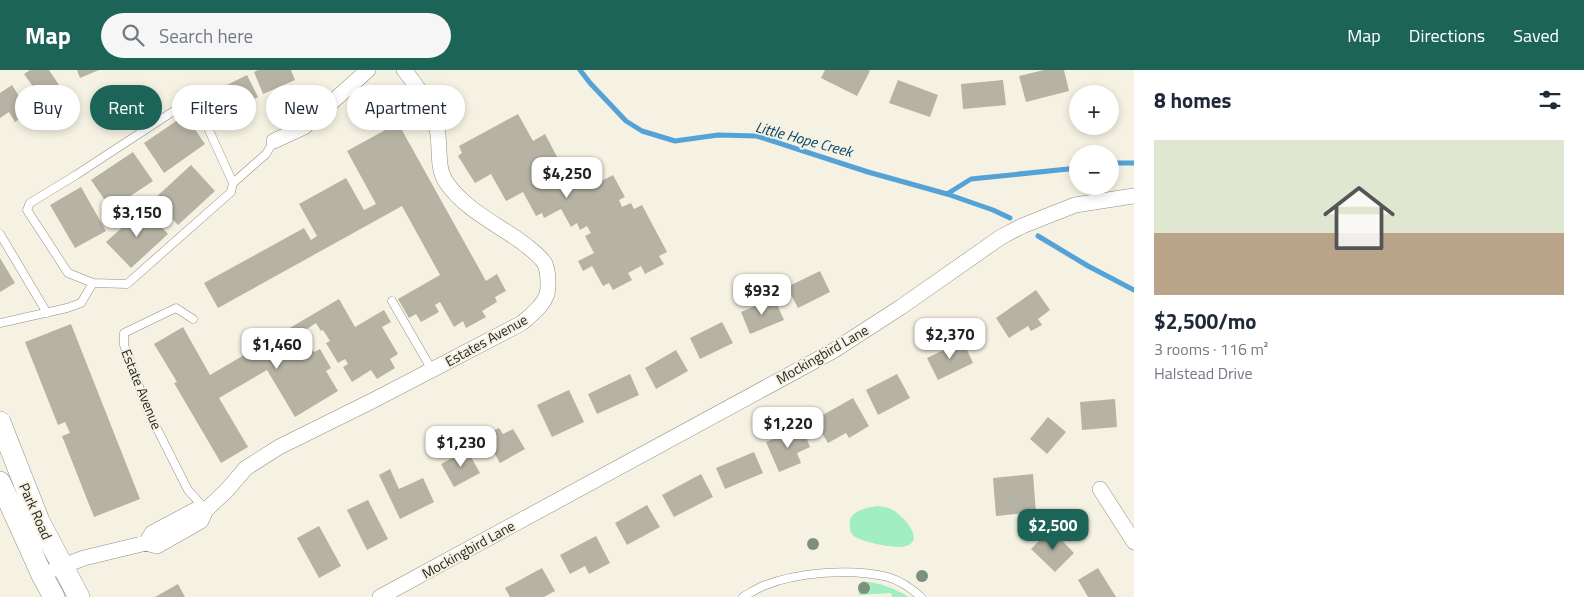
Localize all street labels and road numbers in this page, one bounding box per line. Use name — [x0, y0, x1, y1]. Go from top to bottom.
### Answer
street label: Estates Avenue — [441, 309, 531, 371]
street label: Mockingbird Lane — [772, 319, 872, 389]
street label: Estate Avenue — [116, 346, 168, 432]
street label: Park Road — [14, 479, 58, 543]
street label: Mockingbird Lane — [418, 515, 518, 583]

